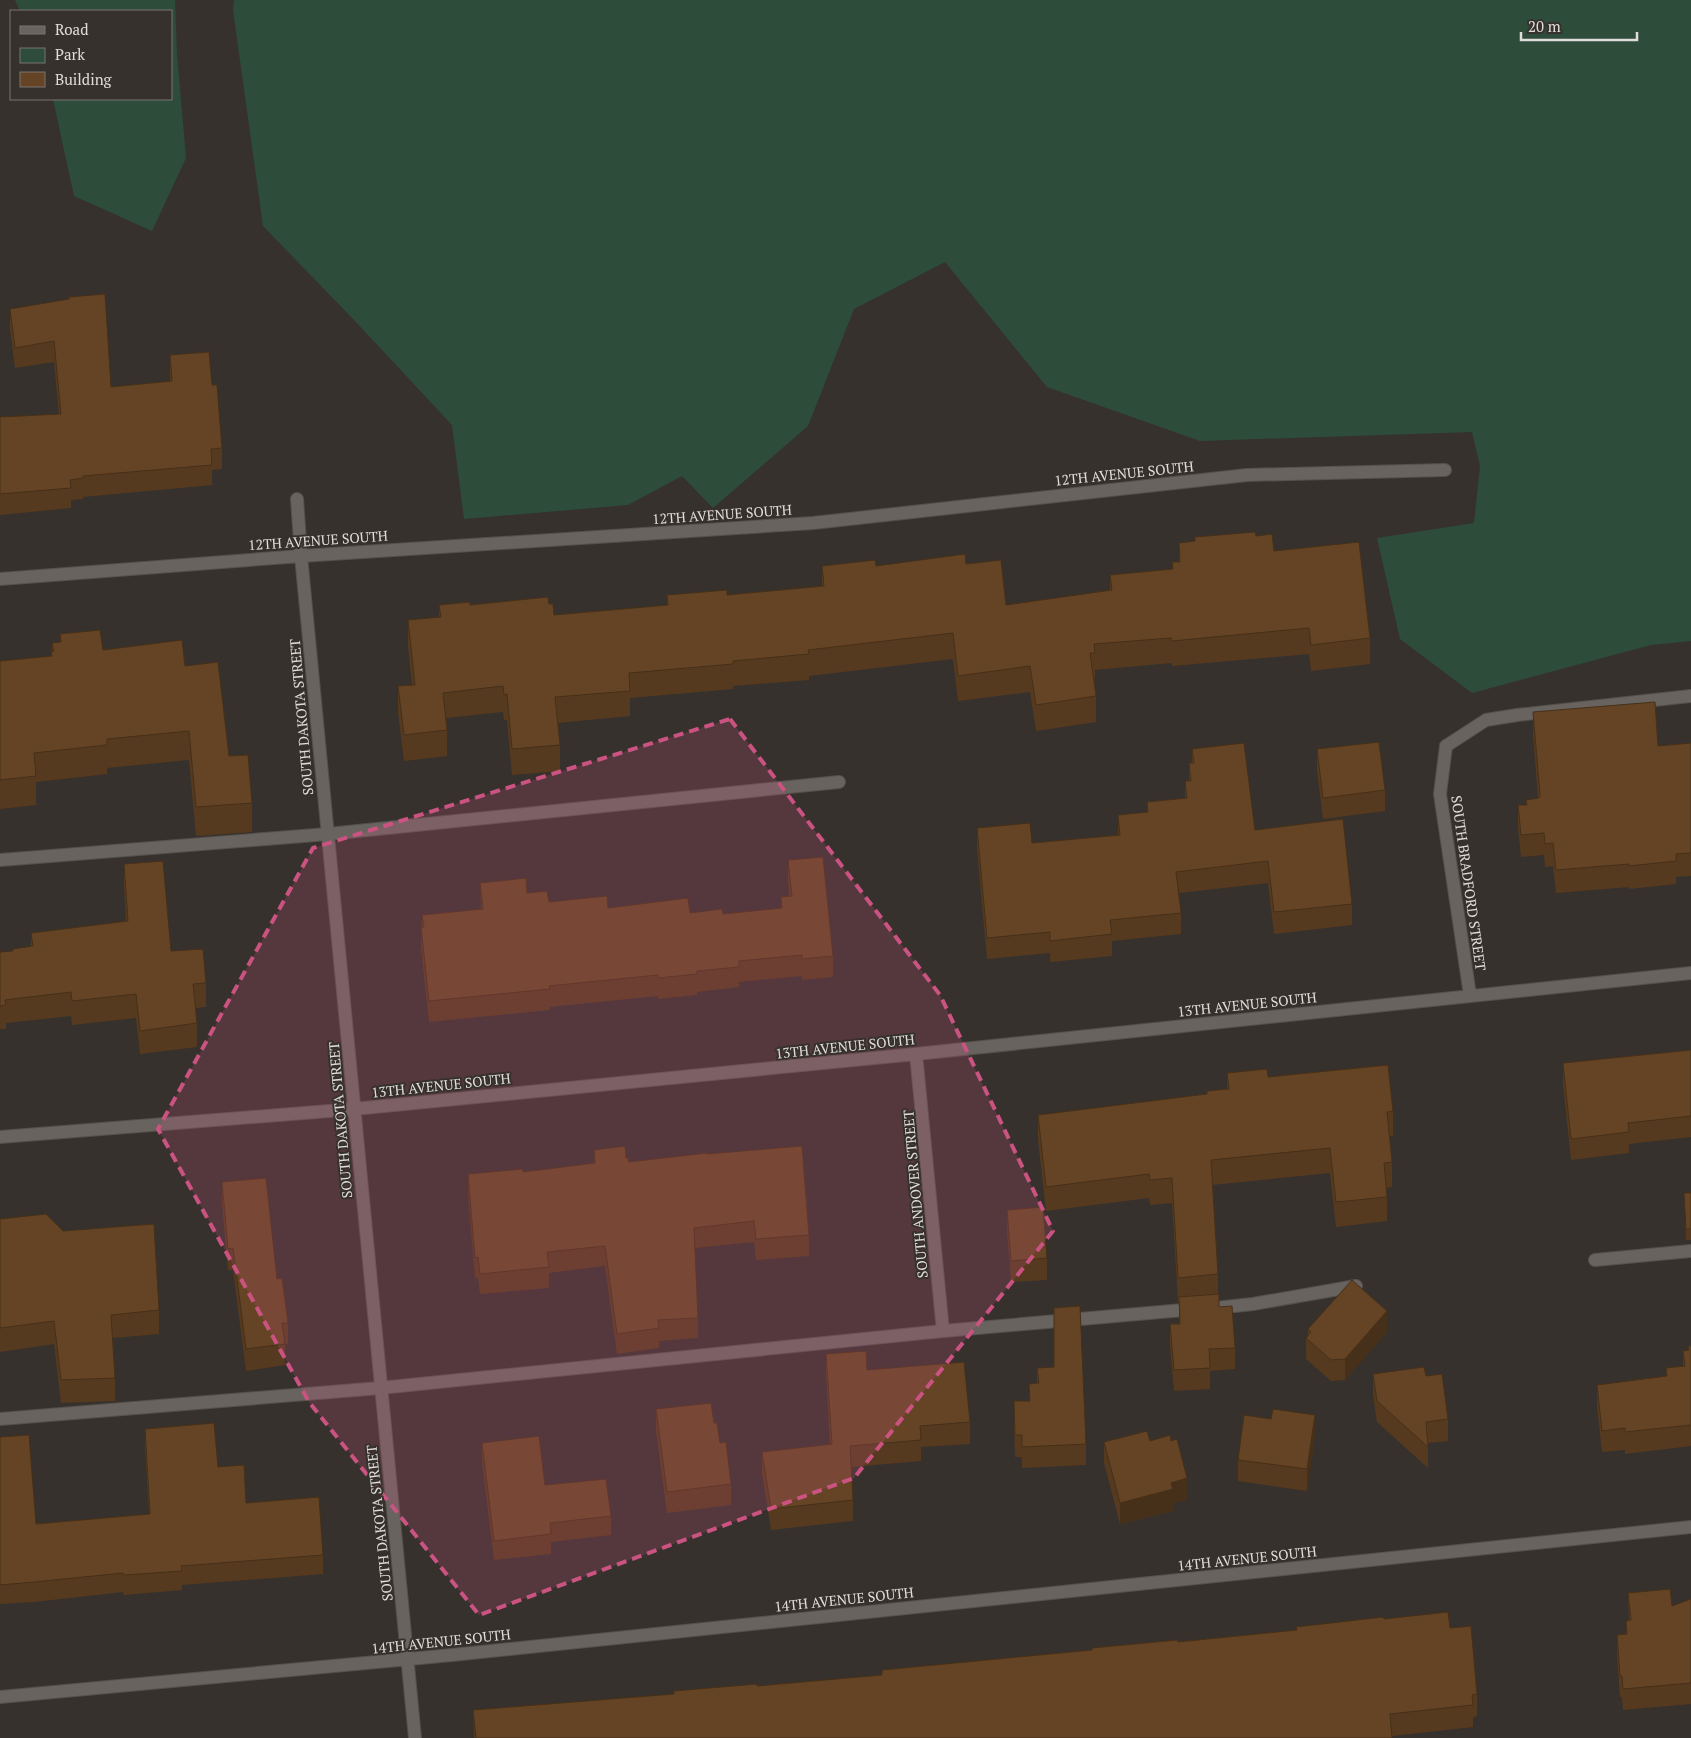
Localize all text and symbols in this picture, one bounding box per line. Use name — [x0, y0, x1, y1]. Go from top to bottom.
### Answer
legend — [10, 10, 172, 100]
scale bar — [1521, 10, 1637, 42]
text: 20 m — [1528, 16, 1561, 36]
text: Road — [55, 19, 88, 39]
text: Park — [55, 44, 85, 64]
text: Building — [55, 69, 113, 89]
street label: 12TH AVENUE SOUTH — [1053, 456, 1195, 490]
street label: 12TH AVENUE SOUTH — [651, 500, 793, 528]
street label: 12TH AVENUE SOUTH — [247, 526, 389, 554]
street label: SOUTH DAKOTA STREET — [285, 638, 317, 796]
street label: SOUTH BRADFORD STREET — [1447, 794, 1491, 972]
street label: 13TH AVENUE SOUTH — [1176, 987, 1318, 1021]
street label: 13TH AVENUE SOUTH — [774, 1029, 916, 1063]
street label: SOUTH DAKOTA STREET — [324, 1041, 356, 1199]
street label: 13TH AVENUE SOUTH — [370, 1068, 512, 1102]
street label: SOUTH ANDOVER STREET — [898, 1109, 932, 1279]
street label: SOUTH DAKOTA STREET — [361, 1444, 397, 1602]
street label: 14TH AVENUE SOUTH — [1176, 1541, 1318, 1575]
street label: 14TH AVENUE SOUTH — [773, 1582, 915, 1616]
street label: 14TH AVENUE SOUTH — [370, 1624, 512, 1658]

